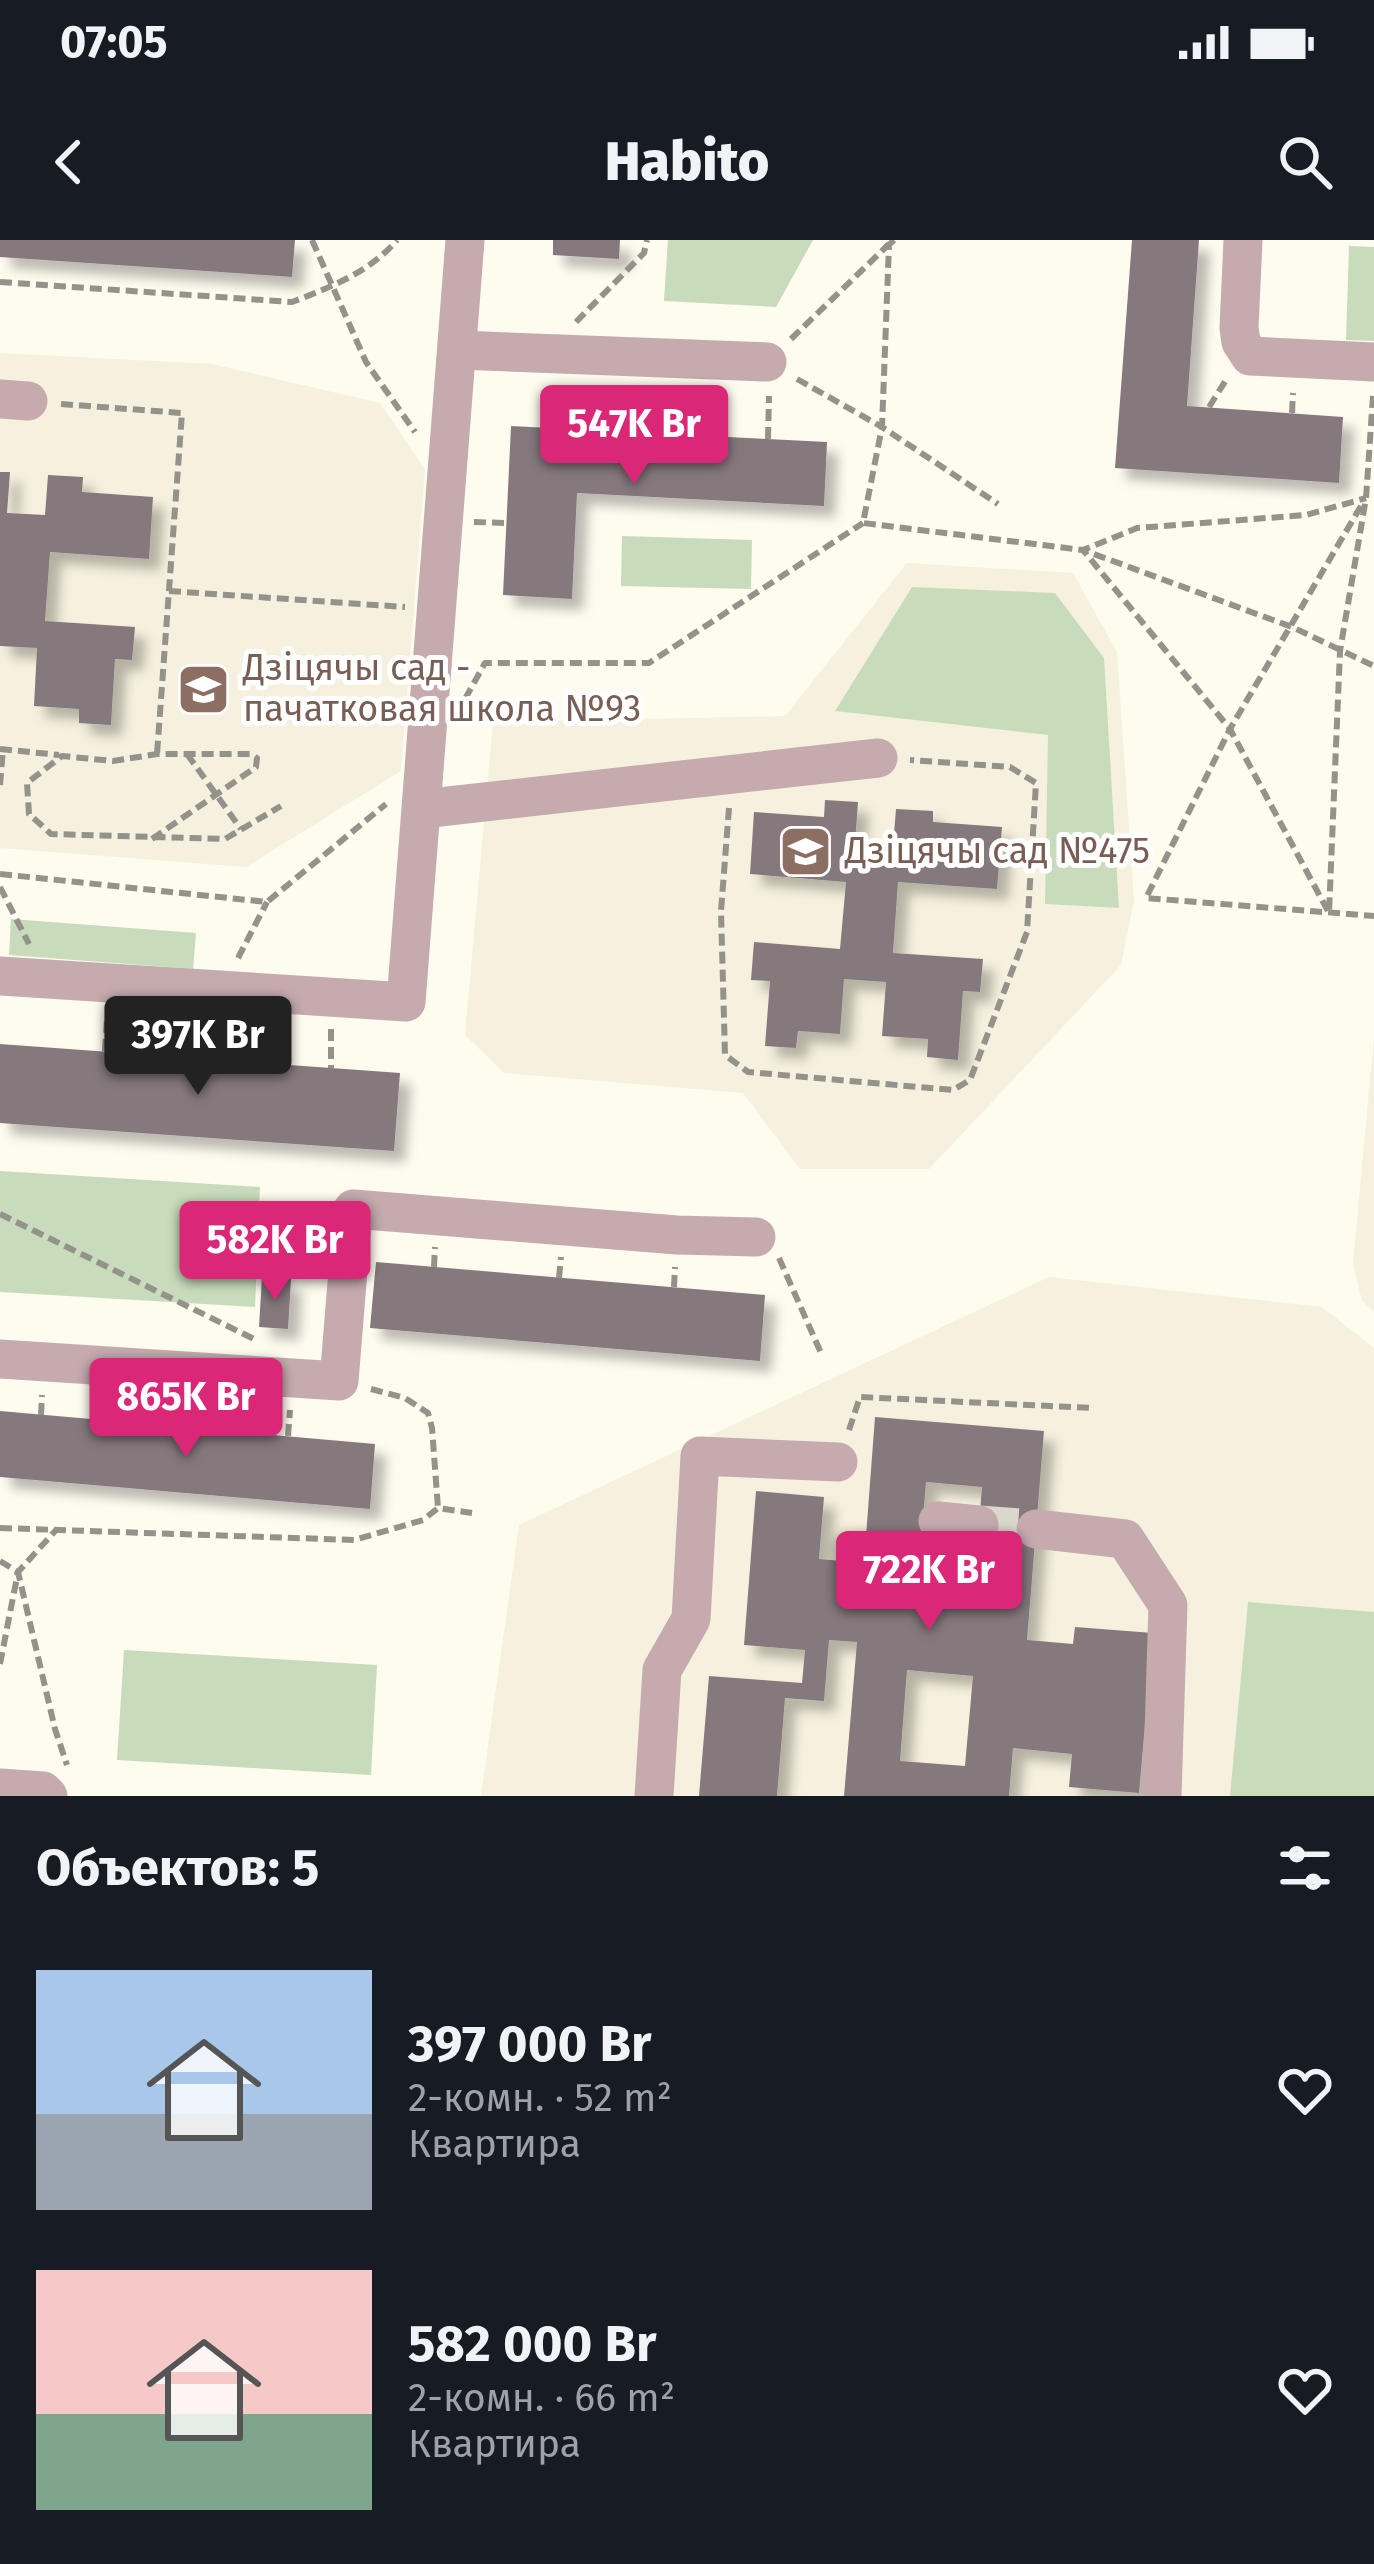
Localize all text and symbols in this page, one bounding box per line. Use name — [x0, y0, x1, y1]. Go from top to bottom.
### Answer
text: 07:05 — [60, 15, 168, 69]
icon: back — [36, 129, 102, 195]
icon: search — [1272, 129, 1338, 195]
text: Habito — [605, 130, 769, 194]
pin: 547K Br — [523, 385, 745, 487]
text: 547K Br — [567, 401, 701, 447]
place label: Дзіцячы сад - пачатковая школа №93 — [242, 646, 641, 731]
school or university icon: Дзіцячы сад - пачатковая школа №93 — [176, 661, 232, 717]
school or university icon: Дзіцячы сад №475 — [778, 823, 834, 879]
place label: Дзіцячы сад №475 — [844, 829, 1150, 873]
pin: 397K Br — [87, 996, 309, 1098]
text: 397K Br — [131, 1012, 265, 1058]
pin: 582K Br — [164, 1201, 386, 1303]
text: 582K Br — [207, 1217, 343, 1263]
pin: 865K Br — [75, 1358, 297, 1460]
text: 865K Br — [117, 1374, 256, 1420]
pin: 722K Br — [818, 1531, 1040, 1633]
text: 722K Br — [863, 1547, 995, 1593]
icon: filters — [1272, 1835, 1338, 1901]
text: Объектов: 5 — [36, 1837, 319, 1899]
text: 397 000 Br — [408, 2013, 651, 2075]
icon: home — [132, 2018, 276, 2162]
icon: heart — [1272, 2057, 1338, 2123]
text: 2-комн. · 52 m² — [408, 2075, 672, 2121]
text: Квартира — [408, 2121, 581, 2167]
text: 582 000 Br — [408, 2313, 656, 2375]
icon: home — [132, 2318, 276, 2462]
icon: heart — [1272, 2357, 1338, 2423]
text: 2-комн. · 66 m² — [408, 2375, 675, 2421]
text: Квартира — [408, 2421, 581, 2467]

